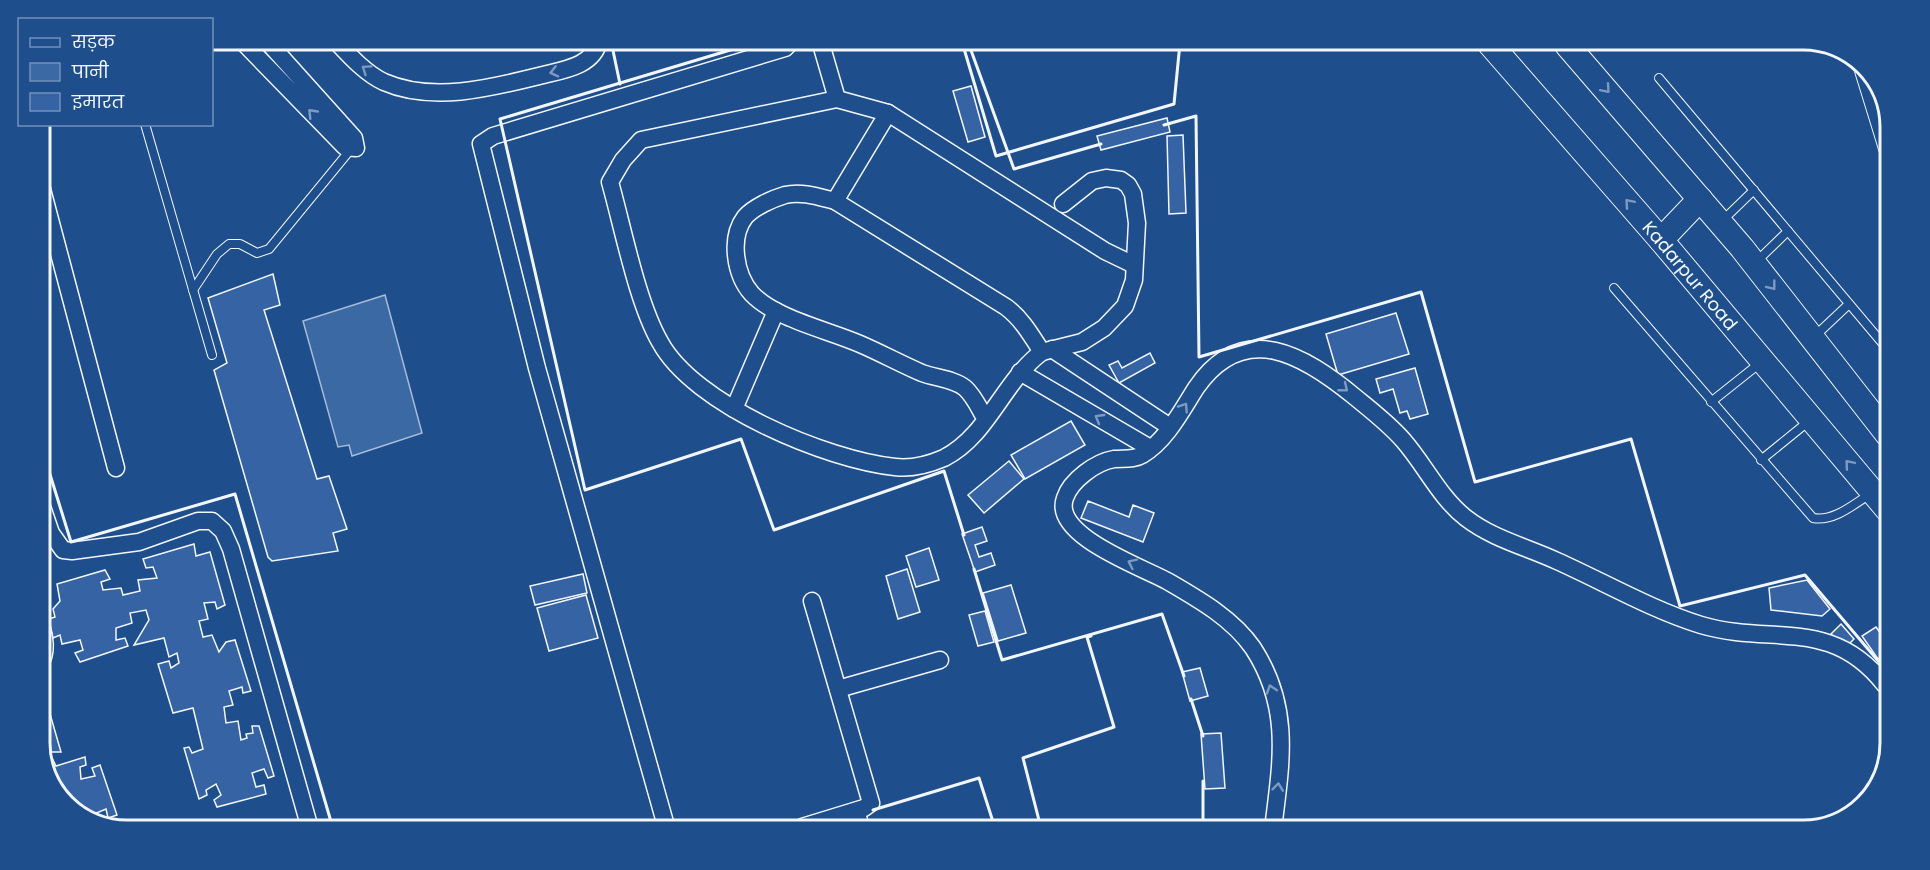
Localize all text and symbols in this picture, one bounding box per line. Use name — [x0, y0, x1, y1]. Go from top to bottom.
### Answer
legend — [18, 18, 213, 126]
text: सड़क — [71, 29, 116, 54]
text: पानी — [71, 59, 109, 84]
one-way arrow — [549, 64, 559, 77]
one-way arrow — [362, 65, 373, 76]
one-way arrow — [1598, 82, 1609, 93]
text: इमारत — [71, 89, 125, 114]
one-way arrow — [308, 110, 319, 120]
one-way arrow — [1625, 199, 1636, 210]
street label: Kadarpur Road — [1637, 215, 1744, 335]
one-way arrow — [1765, 279, 1776, 290]
one-way arrow — [1337, 381, 1348, 392]
one-way arrow — [1177, 403, 1188, 414]
one-way arrow — [1095, 414, 1105, 426]
one-way arrow — [1846, 460, 1857, 471]
one-way arrow — [1127, 558, 1138, 570]
one-way arrow — [1266, 684, 1279, 695]
one-way arrow — [1271, 783, 1284, 792]

